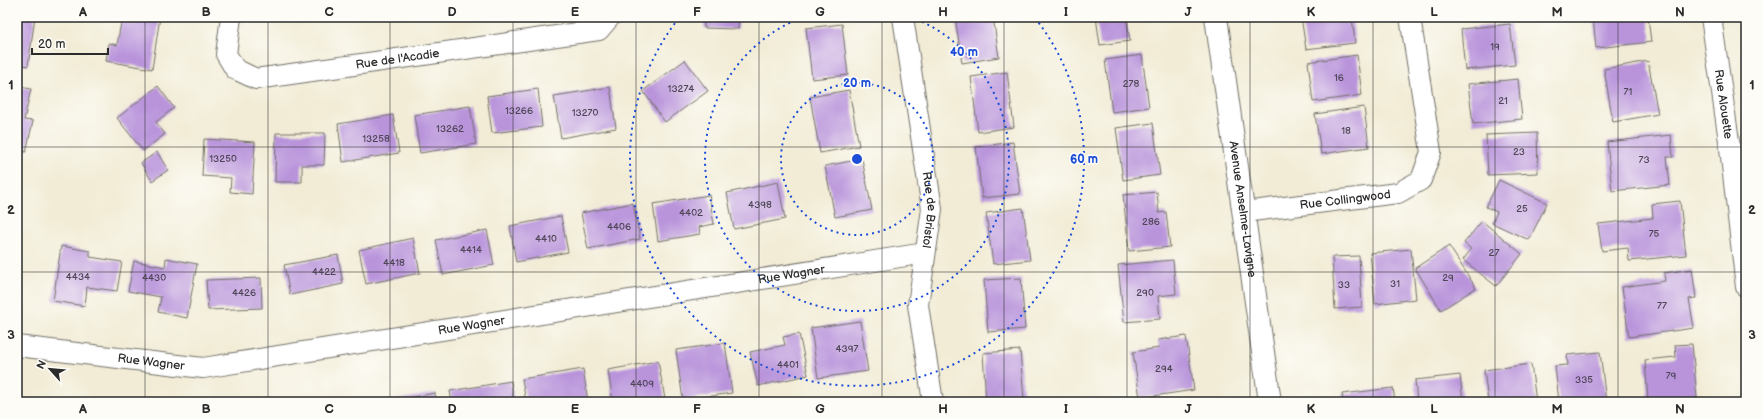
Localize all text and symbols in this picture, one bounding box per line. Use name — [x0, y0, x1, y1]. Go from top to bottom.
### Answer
text: A — [78, 4, 87, 20]
text: B — [201, 4, 211, 20]
text: C — [324, 4, 334, 20]
text: D — [447, 4, 457, 20]
text: E — [571, 4, 580, 20]
text: F — [693, 4, 701, 20]
text: G — [815, 4, 825, 20]
text: H — [938, 4, 948, 20]
text: I — [1064, 4, 1068, 20]
text: J — [1184, 4, 1192, 20]
text: K — [1307, 4, 1316, 20]
text: L — [1430, 4, 1438, 20]
text: M — [1551, 4, 1563, 20]
text: N — [1675, 4, 1685, 20]
scale bar — [32, 30, 108, 56]
text: 20 m — [38, 37, 65, 52]
house number: 19 — [1490, 41, 1500, 53]
street label: Rue de l'Acadie — [355, 45, 440, 72]
text: 40 m — [950, 45, 978, 60]
street label: Rue Alouette — [1711, 68, 1736, 140]
house number: 16 — [1334, 72, 1344, 84]
text: 20 m — [843, 76, 871, 91]
text: 1 — [8, 77, 14, 93]
text: 1 — [1749, 77, 1755, 93]
house number: 278 — [1123, 78, 1139, 90]
house number: 13274 — [668, 83, 694, 95]
house number: 71 — [1624, 86, 1633, 98]
house number: 21 — [1498, 95, 1508, 107]
house number: 13266 — [505, 105, 533, 117]
house number: 13270 — [572, 107, 598, 119]
house number: 13262 — [436, 123, 464, 135]
house number: 18 — [1341, 125, 1351, 137]
house number: 13258 — [362, 133, 390, 145]
street label: Avenue Anselme-Lavigne — [1226, 140, 1260, 278]
house number: 23 — [1513, 146, 1525, 158]
centre of rings — [850, 152, 864, 166]
text: 60 m — [1070, 152, 1098, 167]
house number: 13250 — [209, 153, 237, 165]
house number: 73 — [1638, 154, 1650, 166]
street label: Rue de Bristol — [919, 171, 940, 249]
street label: Rue Collingwood — [1299, 186, 1392, 213]
house number: 4398 — [748, 199, 772, 211]
text: 2 — [7, 202, 15, 218]
text: 2 — [1748, 202, 1756, 218]
house number: 25 — [1516, 203, 1528, 215]
house number: 4402 — [679, 207, 703, 219]
house number: 286 — [1142, 216, 1160, 228]
house number: 4406 — [607, 221, 631, 233]
house number: 75 — [1649, 228, 1660, 240]
house number: 4410 — [535, 233, 557, 245]
house number: 4414 — [460, 244, 482, 256]
house number: 27 — [1489, 247, 1499, 259]
house number: 4418 — [383, 257, 405, 269]
street label: Rue Wagner — [757, 261, 826, 287]
house number: 4422 — [312, 266, 336, 278]
house number: 4434 — [66, 271, 90, 283]
house number: 4430 — [142, 272, 166, 284]
house number: 29 — [1442, 272, 1454, 284]
house number: 31 — [1390, 278, 1400, 290]
house number: 33 — [1338, 279, 1350, 291]
house number: 4426 — [232, 287, 256, 299]
house number: 290 — [1136, 287, 1154, 299]
house number: 77 — [1657, 300, 1667, 312]
street label: Rue Wagner — [437, 312, 506, 338]
text: 3 — [7, 327, 15, 343]
text: 3 — [1748, 327, 1756, 343]
house number: 4397 — [836, 343, 859, 355]
north arrow — [30, 349, 70, 389]
street label: Rue Wagner — [117, 350, 186, 373]
text: N — [34, 358, 49, 371]
house number: 4401 — [777, 359, 799, 371]
house number: 294 — [1155, 363, 1173, 375]
house number: 79 — [1666, 370, 1677, 382]
house number: 335 — [1575, 374, 1593, 386]
house number: 4409 — [630, 378, 654, 390]
text: A — [78, 401, 87, 417]
text: B — [201, 401, 211, 417]
text: C — [324, 401, 334, 417]
text: D — [447, 401, 457, 417]
text: E — [571, 401, 580, 417]
text: F — [693, 401, 701, 417]
text: G — [815, 401, 825, 417]
text: H — [938, 401, 948, 417]
text: I — [1064, 401, 1068, 417]
text: J — [1184, 401, 1192, 417]
text: K — [1307, 401, 1316, 417]
text: L — [1430, 401, 1438, 417]
text: M — [1551, 401, 1563, 417]
text: N — [1675, 401, 1685, 417]

